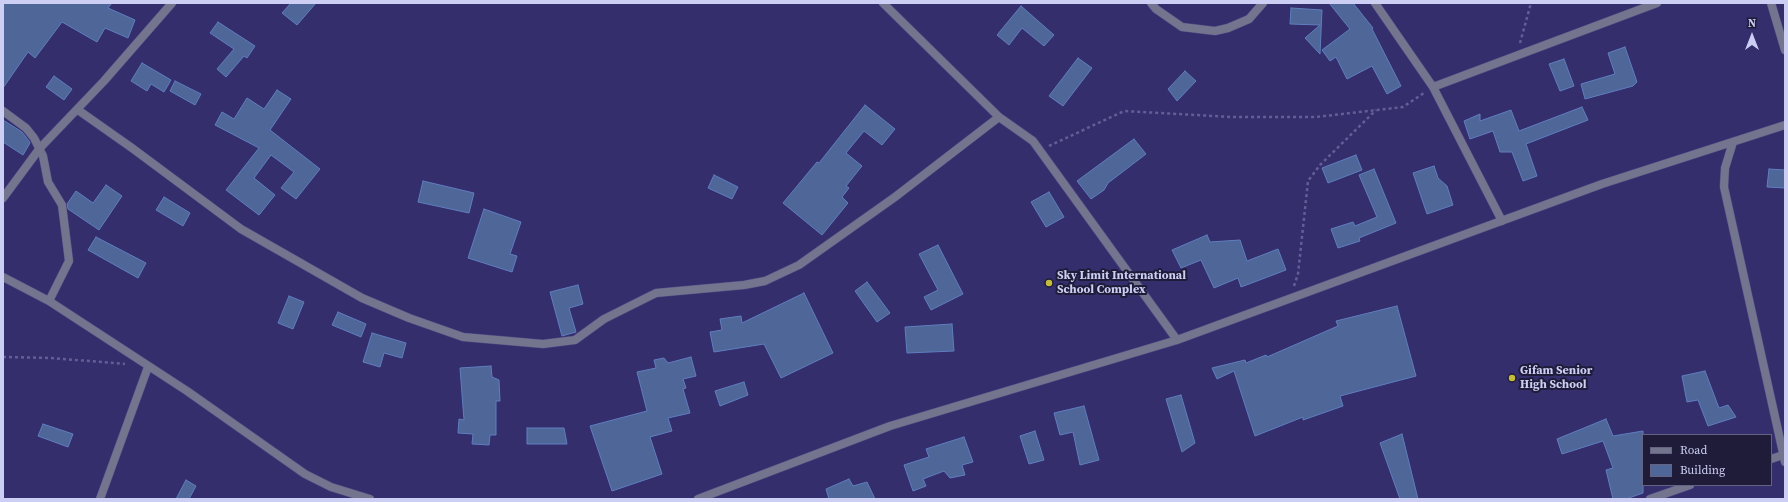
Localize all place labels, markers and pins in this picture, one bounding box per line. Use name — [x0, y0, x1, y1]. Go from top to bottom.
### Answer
place label: Sky Limit International School Complex — [1057, 269, 1186, 297]
marker: Sky Limit International School Complex — [1044, 278, 1054, 288]
place label: Gifam Senior High School — [1520, 364, 1592, 392]
marker: Gifam Senior High School — [1507, 373, 1517, 383]

